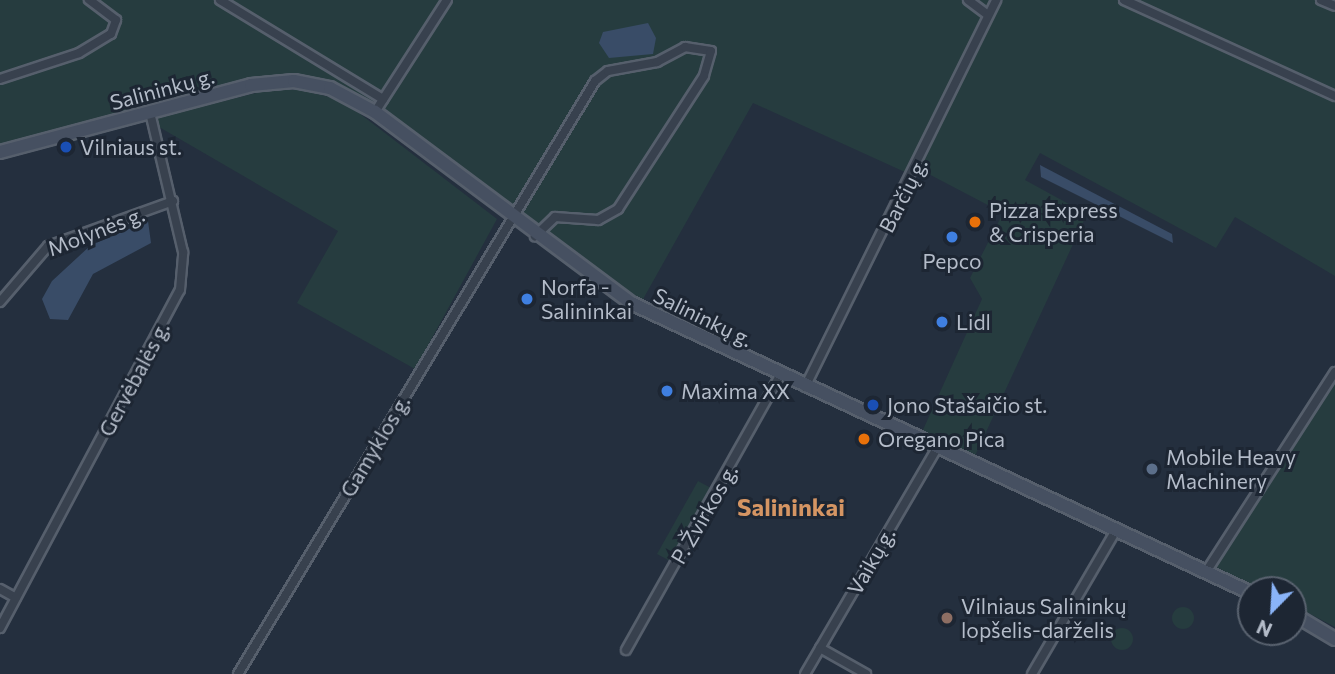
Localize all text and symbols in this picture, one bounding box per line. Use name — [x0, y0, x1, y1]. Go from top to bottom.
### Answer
street label: Salininkų g. — [107, 63, 217, 115]
place label: Vilniaus st. — [80, 134, 182, 160]
marker: Vilniaus st. — [58, 139, 74, 155]
street label: Barčių g. — [874, 153, 932, 237]
place label: Pizza Express & Crisperia — [989, 197, 1118, 247]
street label: Molynės g. — [44, 201, 148, 261]
marker: Pizza Express & Crisperia — [967, 214, 983, 230]
marker: Pepco — [944, 229, 960, 245]
place label: Pepco — [922, 248, 982, 274]
place label: Norfa - Salininkai — [541, 274, 632, 324]
street label: Salininkų g. — [649, 282, 757, 352]
marker: Norfa - Salininkai — [519, 291, 535, 307]
place label: Lidl — [956, 309, 991, 335]
marker: Lidl — [934, 314, 950, 330]
street label: Gervėbalės g. — [93, 317, 175, 441]
place label: Maxima XX — [681, 378, 790, 404]
marker: Maxima XX — [659, 383, 675, 399]
street label: Gamyklos g. — [335, 391, 415, 501]
place label: Jono Stašaičio st. — [887, 392, 1047, 418]
marker: Jono Stašaičio st. — [865, 397, 881, 413]
place label: Oregano Pica — [878, 426, 1005, 452]
marker: Oregano Pica — [856, 431, 872, 447]
place label: Mobile Heavy Machinery — [1166, 444, 1296, 494]
street label: P. Žvirkos g. — [665, 460, 743, 568]
marker: Mobile Heavy Machinery — [1144, 461, 1160, 477]
district label: Salininkai — [737, 493, 845, 521]
street label: Vaikų g. — [842, 523, 900, 599]
north arrow — [1237, 576, 1307, 646]
place label: Vilniaus Salininkų lopšelis-darželis — [961, 593, 1126, 643]
marker: Vilniaus Salininkų lopšelis-darželis — [939, 610, 955, 626]
text: N — [1253, 615, 1275, 642]

